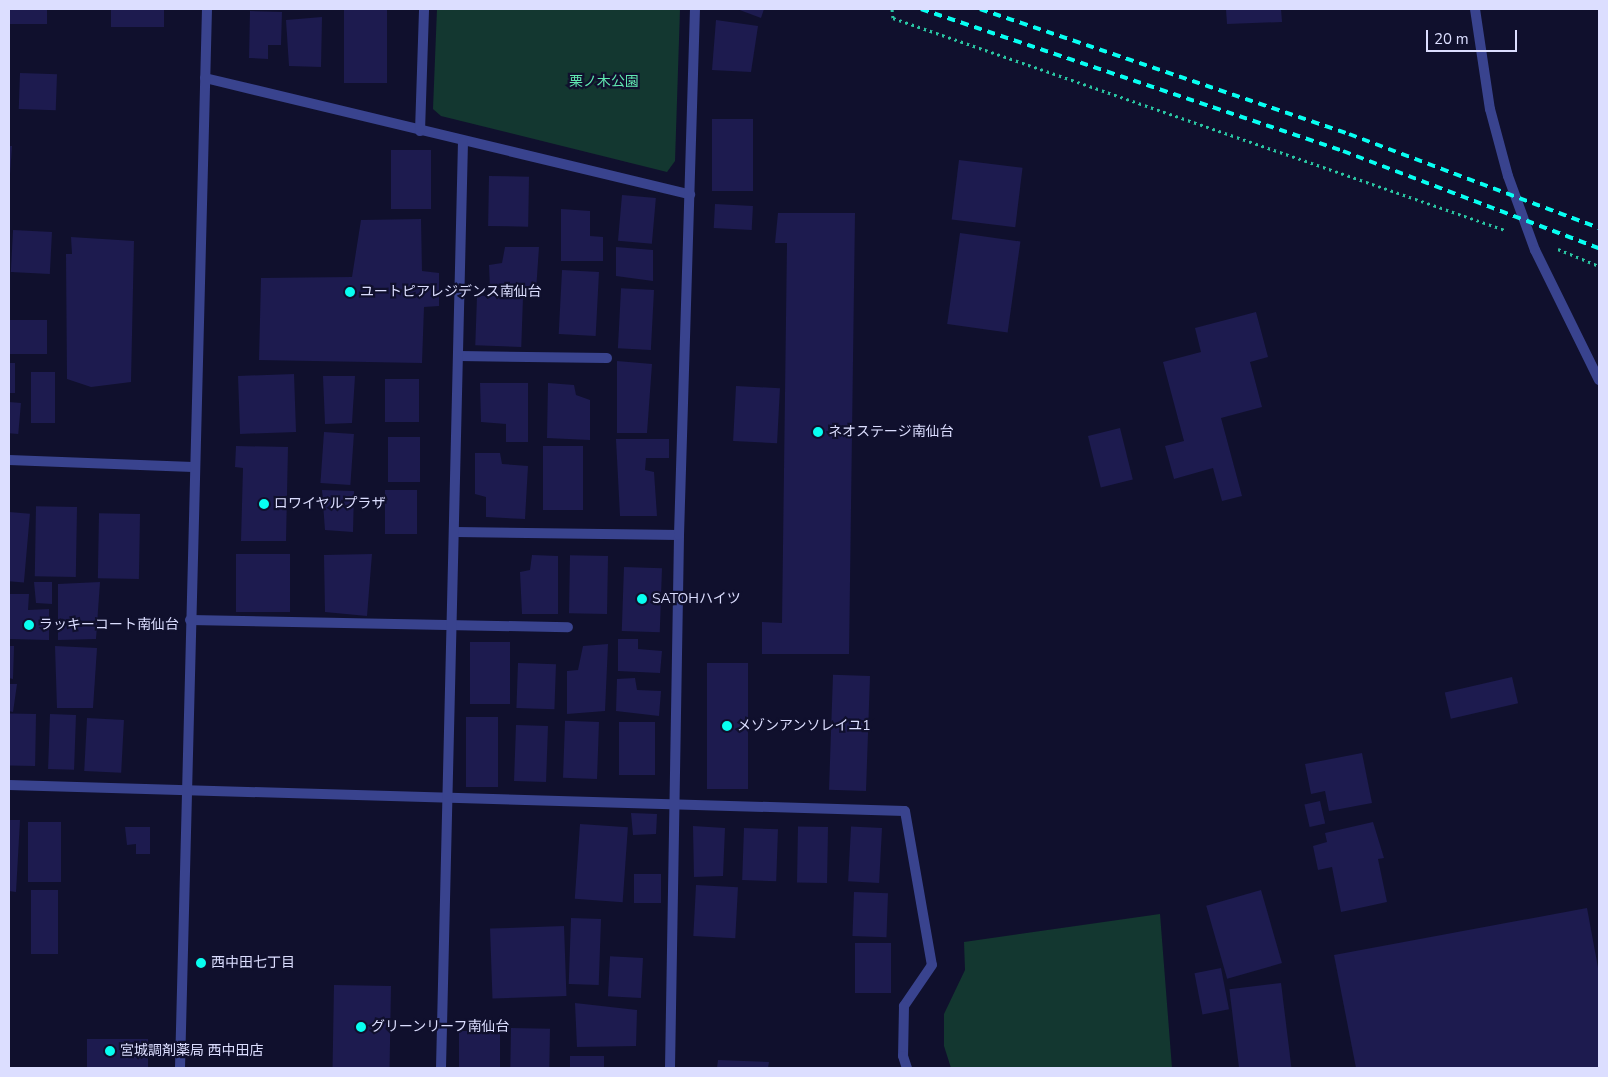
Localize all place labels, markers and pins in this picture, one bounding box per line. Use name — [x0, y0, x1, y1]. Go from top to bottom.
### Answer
place label: ユートピアレジデンス南仙台 — [360, 284, 542, 300]
marker: ユートピアレジデンス南仙台 — [344, 286, 356, 298]
place label: ネオステージ南仙台 — [828, 424, 954, 440]
marker: ネオステージ南仙台 — [812, 426, 824, 438]
place label: ロワイヤルプラザ — [274, 496, 386, 512]
marker: ロワイヤルプラザ — [258, 498, 270, 510]
place label: SATOHハイツ — [652, 591, 741, 607]
marker: SATOHハイツ — [636, 593, 648, 605]
place label: ラッキーコート南仙台 — [39, 617, 179, 633]
marker: ラッキーコート南仙台 — [23, 619, 35, 631]
place label: メゾンアンソレイユ1 — [737, 718, 871, 734]
marker: メゾンアンソレイユ1 — [721, 720, 733, 732]
place label: 西中田七丁目 — [211, 955, 295, 971]
marker: 西中田七丁目 — [195, 957, 207, 969]
place label: グリーンリーフ南仙台 — [371, 1019, 511, 1035]
marker: グリーンリーフ南仙台 — [355, 1021, 367, 1033]
place label: 宮城調剤薬局 西中田店 — [120, 1043, 264, 1059]
marker: 宮城調剤薬局 西中田店 — [104, 1045, 116, 1057]

